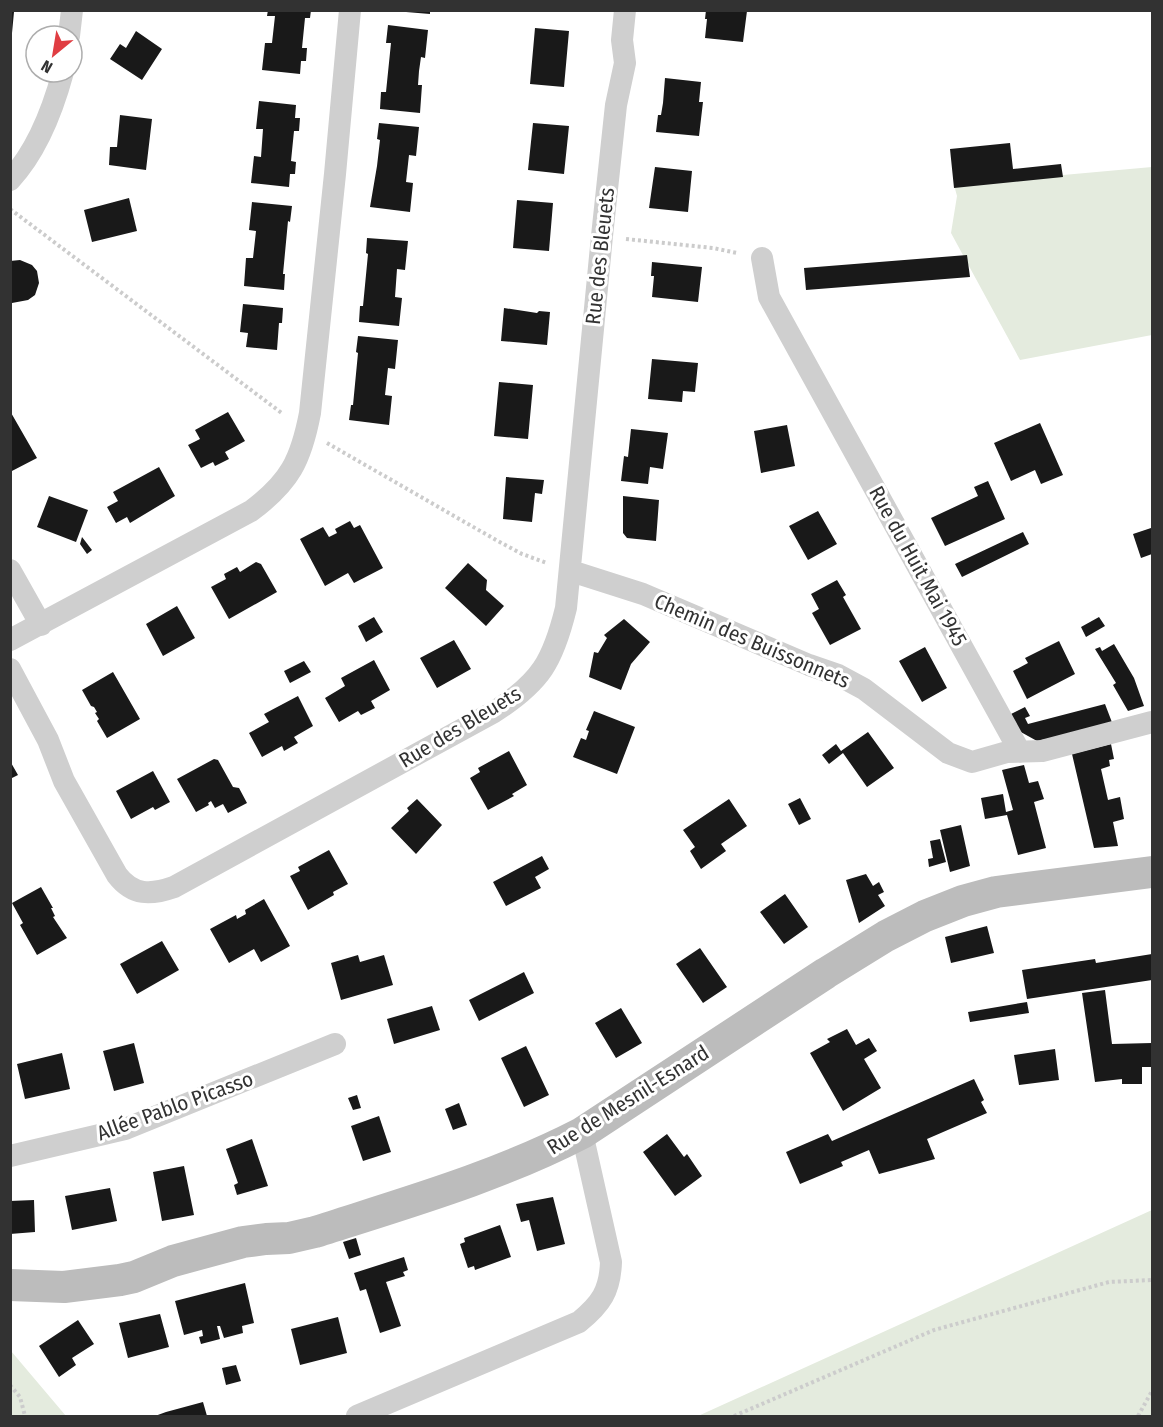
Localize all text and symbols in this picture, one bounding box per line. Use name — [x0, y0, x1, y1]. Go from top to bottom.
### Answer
north arrow — [24, 24, 84, 84]
text: N — [38, 56, 56, 77]
street label: Rue des Bleuets — [580, 186, 620, 326]
street label: Rue du Huit Mai 1945 — [863, 481, 973, 651]
street label: Chemin des Buissonnets — [650, 588, 854, 694]
street label: Rue des Bleuets — [394, 680, 526, 774]
street label: Rue de Mesnil-Esnard — [542, 1040, 714, 1160]
street label: Allée Pablo Picasso — [93, 1066, 257, 1146]

